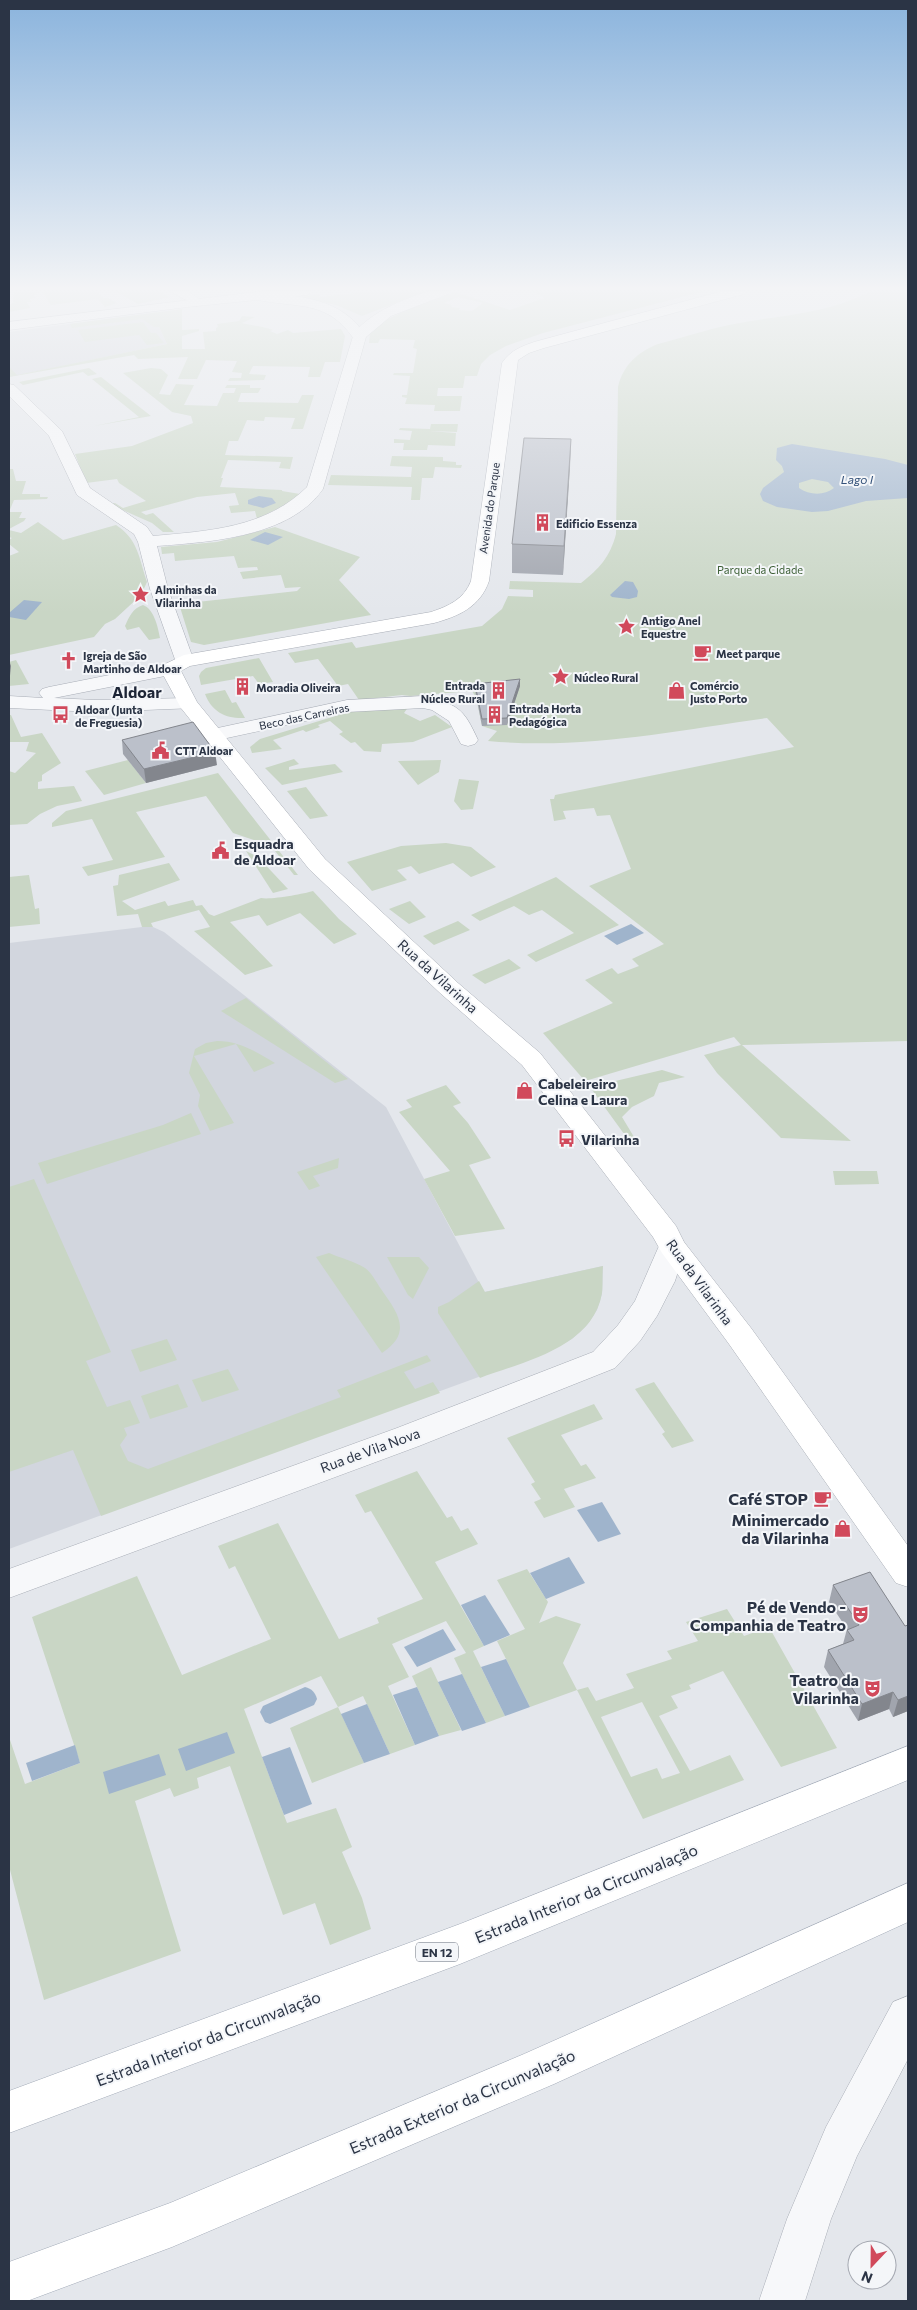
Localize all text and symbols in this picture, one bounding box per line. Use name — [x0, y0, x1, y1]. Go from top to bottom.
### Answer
street label: Avenida do Parque — [476, 461, 502, 554]
water label: Lago I — [841, 472, 874, 486]
building icon: Edificio Essenza — [532, 513, 552, 533]
place label: Edificio Essenza — [556, 517, 637, 530]
park label: Parque da Cidade — [717, 563, 803, 576]
place label: Alminhas da Vilarinha — [155, 583, 217, 609]
place icon: Alminhas da Vilarinha — [131, 585, 151, 605]
place label: Antigo Anel Equestre — [641, 614, 701, 640]
place icon: Antigo Anel Equestre — [617, 616, 637, 636]
cafe icon: Meet parque — [692, 643, 712, 663]
place label: Meet parque — [716, 647, 780, 660]
place label: Igreja de São Martinho de Aldoar — [83, 649, 182, 675]
church icon: Igreja de São Martinho de Aldoar — [59, 651, 79, 671]
place icon: Núcleo Rural — [550, 667, 570, 687]
place label: Núcleo Rural — [574, 671, 638, 684]
building icon: Moradia Oliveira — [232, 677, 252, 697]
place label: Entrada Núcleo Rural — [421, 679, 485, 705]
place label: Comércio Justo Porto — [690, 679, 748, 706]
place label: Moradia Oliveira — [256, 681, 341, 694]
building icon: Entrada Núcleo Rural — [489, 681, 509, 701]
shop icon: Comércio Justo Porto — [666, 681, 686, 701]
district label: Aldoar — [112, 682, 162, 701]
street label: Beco das Carreiras — [258, 700, 350, 732]
place label: Entrada Horta Pedagógica — [509, 702, 581, 728]
place label: Aldoar (Junta de Freguesia) — [75, 703, 143, 729]
building icon: Entrada Horta Pedagógica — [485, 704, 505, 724]
bus stop icon: Aldoar (Junta de Freguesia) — [51, 705, 71, 725]
public building icon: CTT Aldoar — [151, 740, 171, 760]
place label: CTT Aldoar — [175, 744, 234, 757]
place label: Esquadra de Aldoar — [234, 835, 296, 868]
public building icon: Esquadra de Aldoar — [210, 841, 230, 861]
street label: Rua da Vilarinha — [394, 936, 482, 1016]
place label: Cabeleireiro Celina e Laura — [538, 1075, 627, 1108]
shop icon: Cabeleireiro Celina e Laura — [514, 1081, 534, 1101]
bus stop icon: Vilarinha — [557, 1129, 577, 1149]
place label: Vilarinha — [581, 1131, 639, 1148]
street label: Rua da Vilarinha — [663, 1236, 737, 1328]
street label: Rua de Vila Nova — [318, 1424, 422, 1476]
cafe icon: Café STOP — [812, 1488, 832, 1508]
place label: Café STOP — [728, 1489, 808, 1508]
place label: Minimercado da Vilarinha — [732, 1510, 829, 1547]
shop icon: Minimercado da Vilarinha — [833, 1518, 853, 1538]
place label: Pé de Vendo - Companhia de Teatro — [690, 1597, 846, 1634]
theatre icon: Pé de Vendo - Companhia de Teatro — [850, 1605, 870, 1625]
place label: Teatro da Vilarinha — [789, 1670, 859, 1707]
theatre icon: Teatro da Vilarinha — [863, 1678, 883, 1698]
street label: Estrada Interior da Circunvalação — [472, 1839, 700, 1947]
road number: EN 12 — [416, 1942, 458, 1961]
street label: Estrada Interior da Circunvalação — [93, 1986, 323, 2090]
street label: Estrada Exterior da Circunvalação — [346, 2045, 578, 2157]
north arrow — [847, 2240, 897, 2290]
text: N — [859, 2268, 875, 2287]

